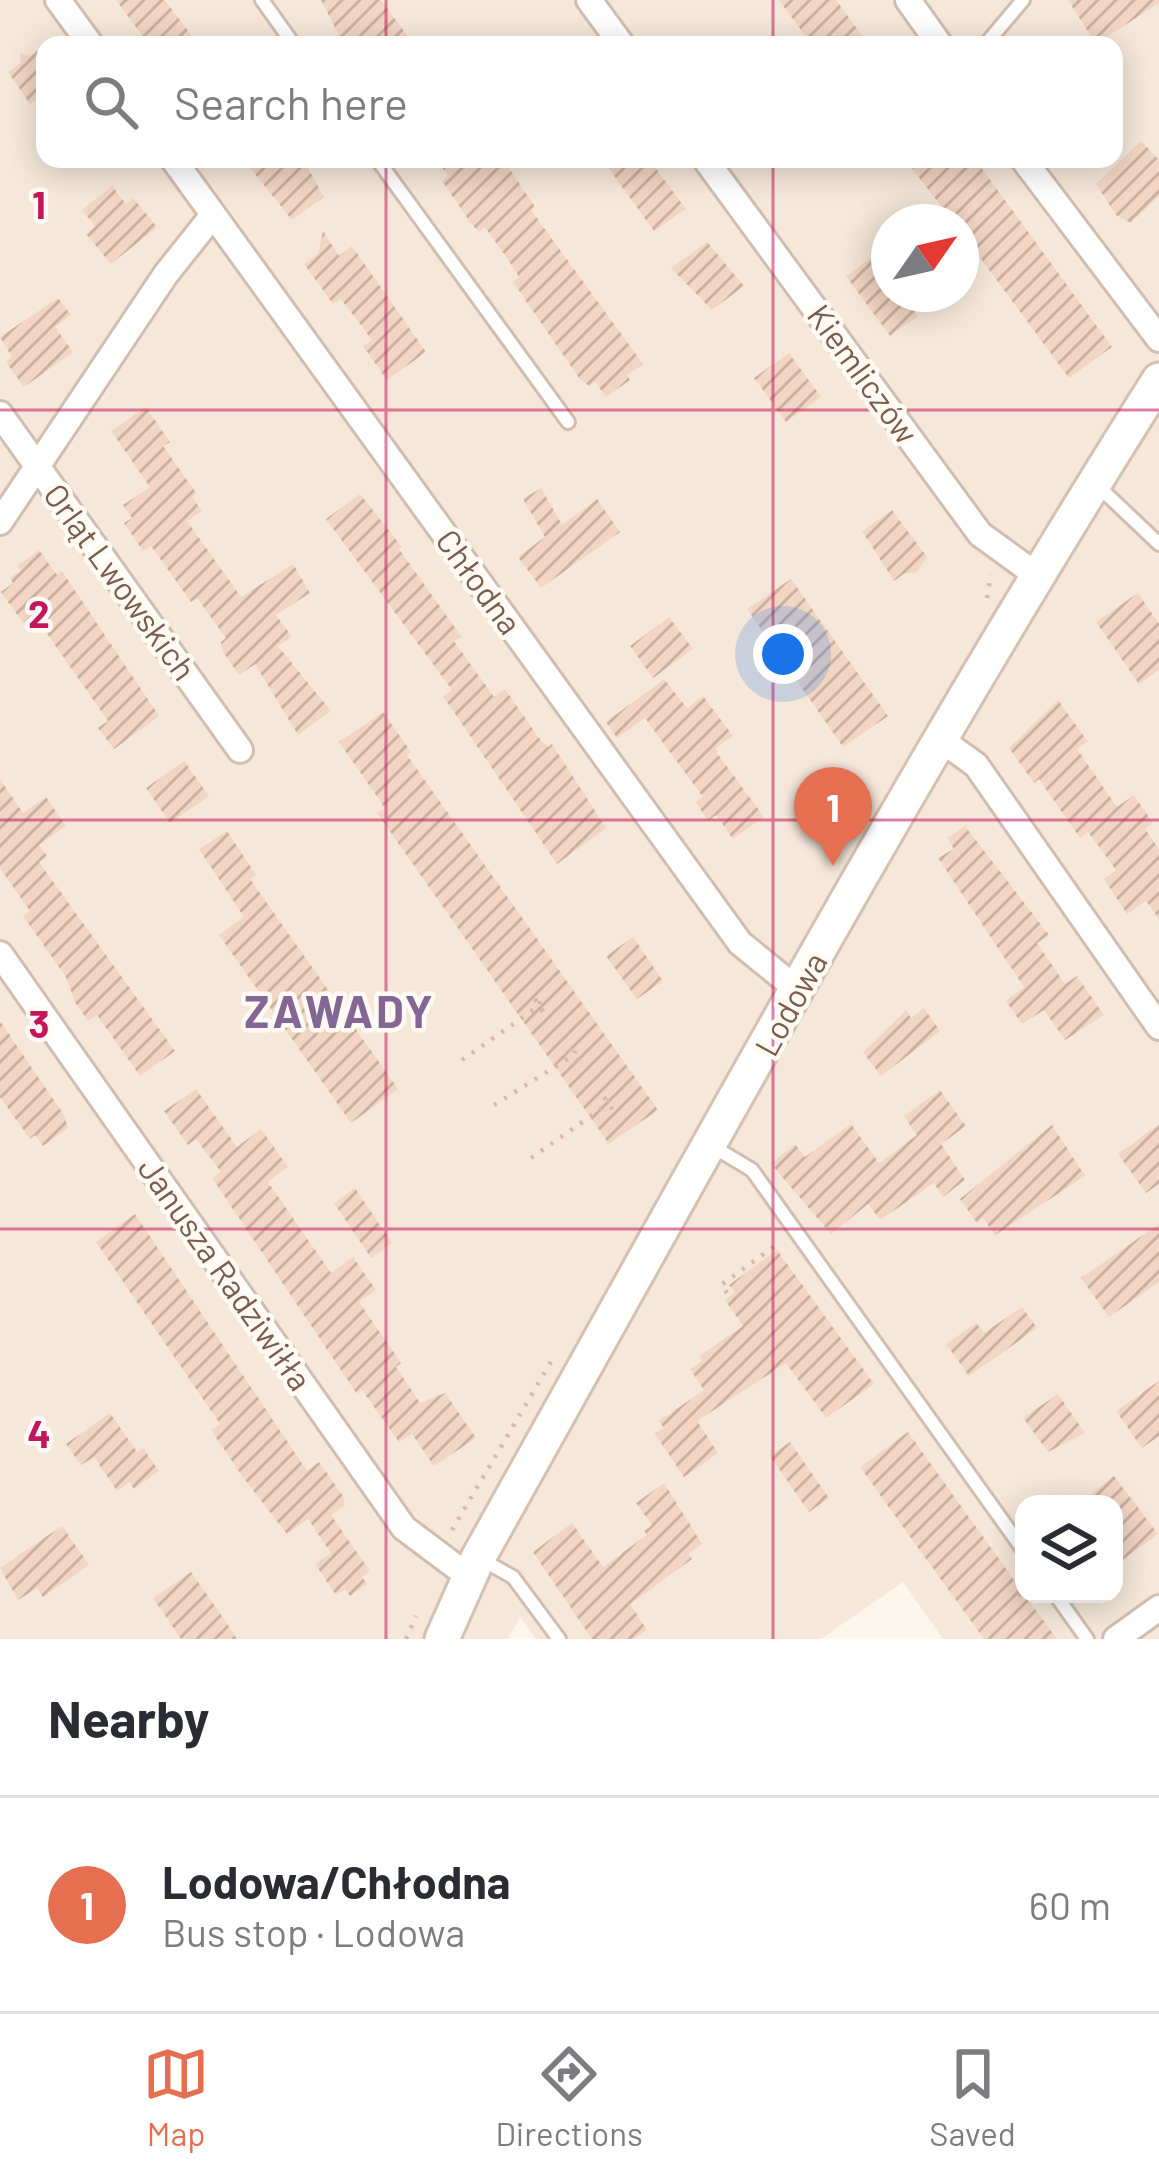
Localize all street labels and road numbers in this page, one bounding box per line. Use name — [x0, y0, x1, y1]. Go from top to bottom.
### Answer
street label: Kiemliczów — [800, 296, 928, 451]
street label: Orląt Lwowskich — [36, 475, 205, 687]
street label: Chłodna — [428, 521, 531, 642]
street label: Lodowa — [745, 945, 835, 1062]
street label: Janusza Radziwiłła — [131, 1149, 321, 1398]

